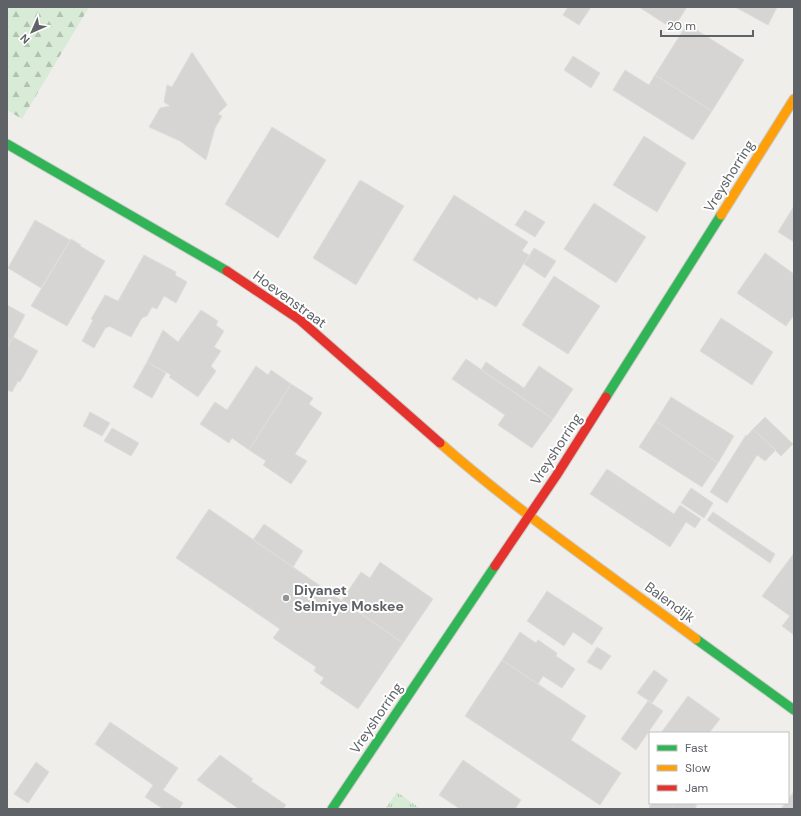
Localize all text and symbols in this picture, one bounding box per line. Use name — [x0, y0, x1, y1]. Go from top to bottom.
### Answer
north arrow — [12, 12, 52, 52]
scale bar — [661, 12, 753, 38]
text: 20 m — [667, 18, 696, 34]
text: N — [17, 31, 33, 47]
street label: Vreyshorring — [700, 136, 758, 215]
street label: Hoevenstraat — [250, 266, 330, 332]
street label: Vreyshorring — [526, 410, 586, 488]
street label: Balendijk — [641, 578, 699, 626]
place label: Diyanet Selmiye Moskee — [294, 581, 404, 615]
marker: Diyanet Selmiye Moskee — [281, 593, 291, 603]
street label: Vreyshorring — [346, 679, 406, 757]
legend — [649, 732, 789, 804]
text: Fast — [685, 740, 708, 756]
text: Slow — [685, 760, 711, 776]
text: Jam — [685, 780, 708, 796]

